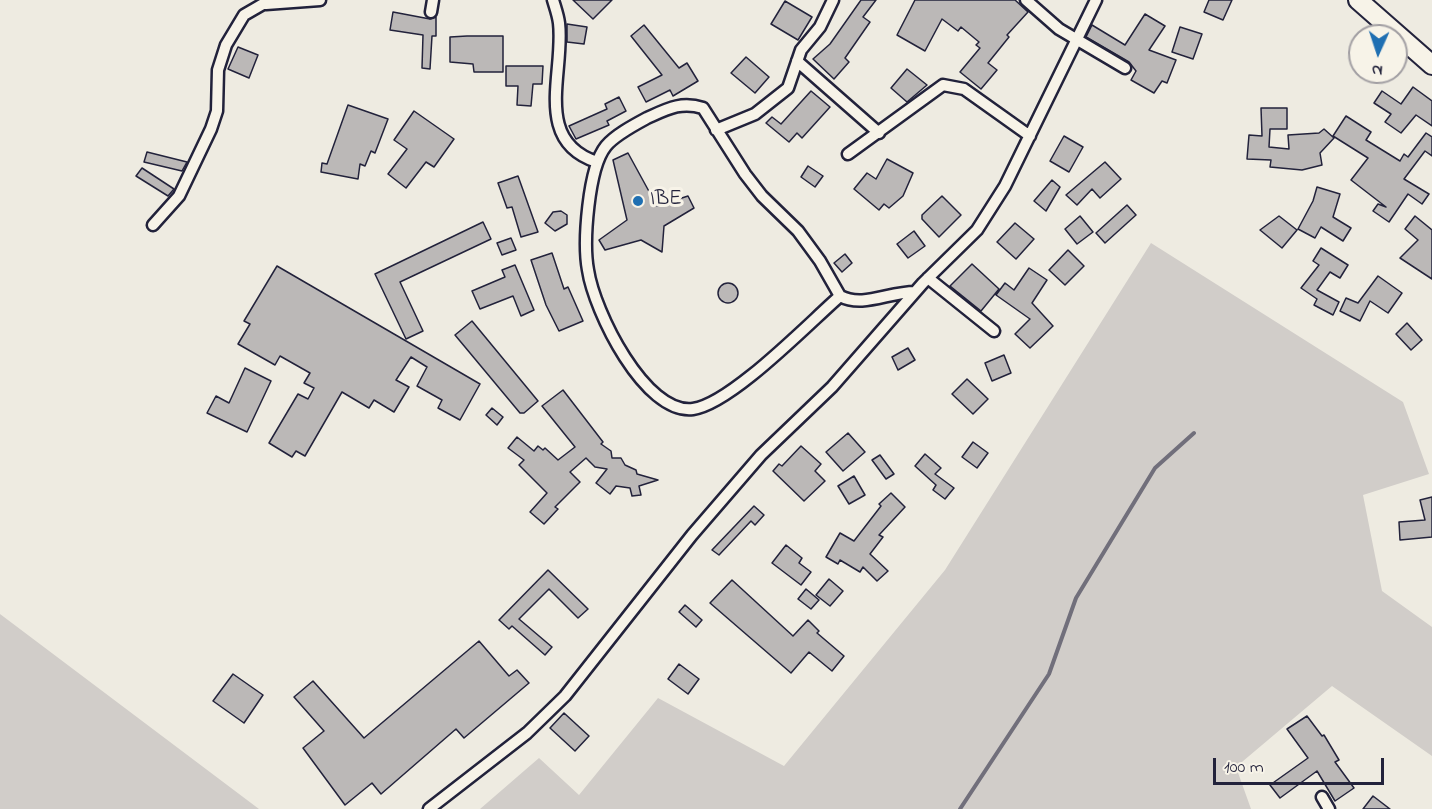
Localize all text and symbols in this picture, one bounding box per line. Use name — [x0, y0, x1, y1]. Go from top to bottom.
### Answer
north arrow — [1348, 24, 1408, 84]
text: N — [1371, 58, 1383, 82]
place label: IBE — [650, 188, 682, 214]
marker: IBE — [631, 194, 645, 208]
scale bar — [1216, 746, 1387, 784]
text: 100 m — [1224, 755, 1264, 781]

